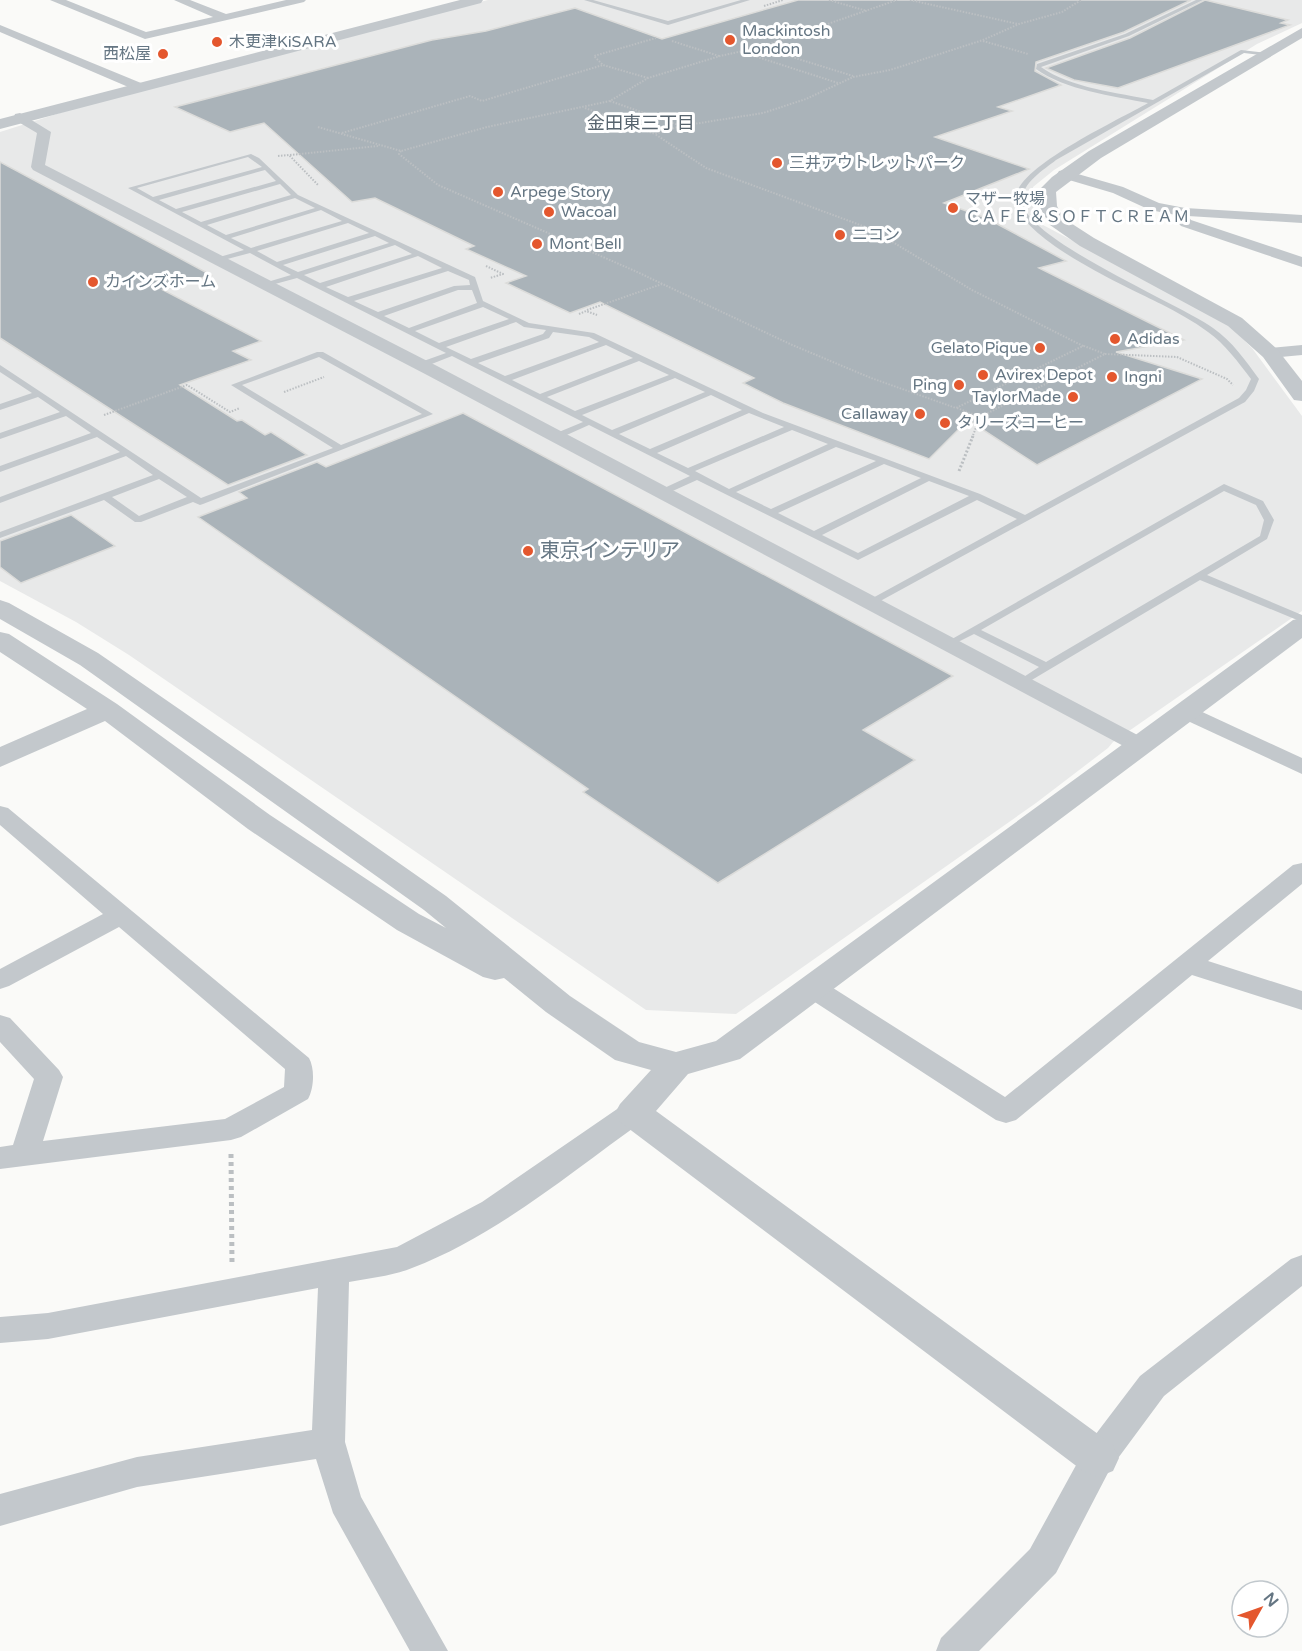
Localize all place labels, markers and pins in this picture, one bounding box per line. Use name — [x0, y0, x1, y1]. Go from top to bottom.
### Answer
place label: Mackintosh London — [742, 21, 830, 59]
place label: 木更津KiSARA — [229, 32, 337, 52]
marker: Mackintosh London — [723, 33, 737, 47]
marker: 木更津KiSARA — [210, 35, 224, 49]
place label: 西松屋 — [103, 44, 151, 64]
marker: 西松屋 — [156, 47, 170, 61]
place label: 三井アウトレットパーク — [789, 153, 965, 173]
marker: 三井アウトレットパーク — [770, 156, 784, 170]
place label: Arpege Story — [510, 182, 611, 202]
marker: Arpege Story — [491, 185, 505, 199]
place label: マザー牧場 ＣＡＦＥ＆ＳＯＦＴＣＲＥＡＭ — [965, 189, 1189, 227]
marker: マザー牧場 ＣＡＦＥ＆ＳＯＦＴＣＲＥＡＭ — [946, 201, 960, 215]
place label: Wacoal — [561, 202, 617, 222]
marker: Wacoal — [542, 205, 556, 219]
place label: ニコン — [852, 225, 900, 245]
marker: ニコン — [833, 228, 847, 242]
place label: Mont Bell — [549, 234, 622, 254]
marker: Mont Bell — [530, 237, 544, 251]
place label: カインズホーム — [105, 272, 216, 292]
marker: カインズホーム — [86, 275, 100, 289]
place label: Adidas — [1127, 329, 1180, 349]
marker: Adidas — [1108, 332, 1122, 346]
place label: Gelato Pique — [931, 338, 1028, 358]
marker: Gelato Pique — [1033, 341, 1047, 355]
place label: Avirex Depot — [995, 365, 1093, 385]
place label: Ingni — [1124, 367, 1162, 387]
marker: Avirex Depot — [976, 368, 990, 382]
marker: Ingni — [1105, 370, 1119, 384]
place label: Ping — [913, 375, 947, 395]
marker: Ping — [952, 378, 966, 392]
place label: TaylorMade — [972, 387, 1061, 407]
marker: TaylorMade — [1066, 390, 1080, 404]
place label: Callaway — [841, 404, 908, 424]
marker: Callaway — [913, 407, 927, 421]
place label: タリーズコーヒー — [957, 413, 1084, 433]
marker: タリーズコーヒー — [938, 416, 952, 430]
place label: 東京インテリア — [540, 539, 680, 563]
marker: 東京インテリア — [521, 544, 535, 558]

